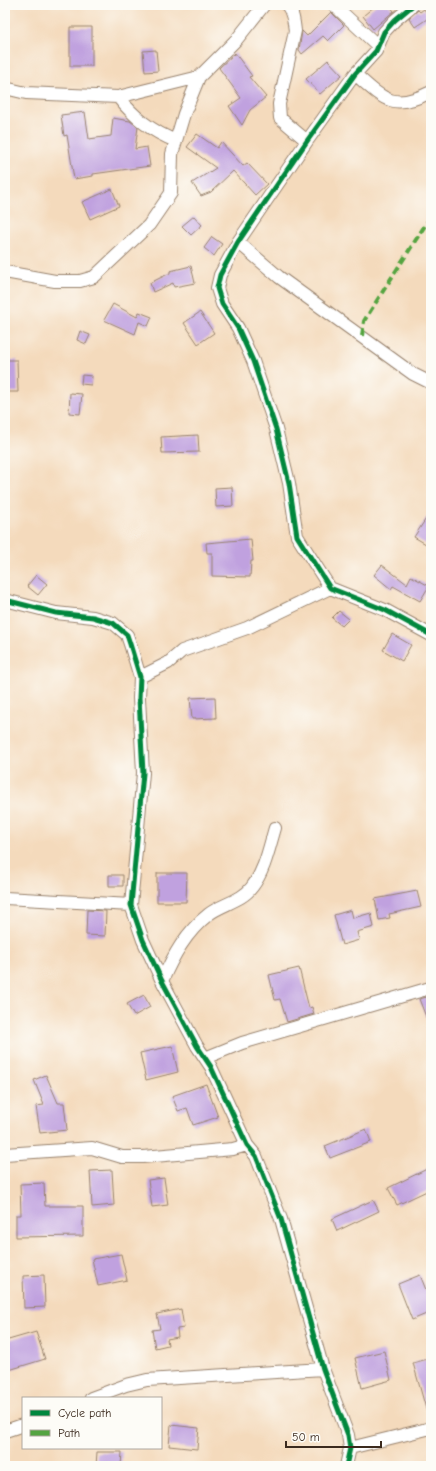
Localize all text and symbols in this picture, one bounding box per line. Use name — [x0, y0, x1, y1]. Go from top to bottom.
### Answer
legend — [22, 1397, 162, 1449]
text: Cycle path — [58, 1406, 111, 1420]
scale bar — [286, 1423, 381, 1449]
text: Path — [58, 1426, 80, 1440]
text: 50 m — [292, 1430, 320, 1444]

